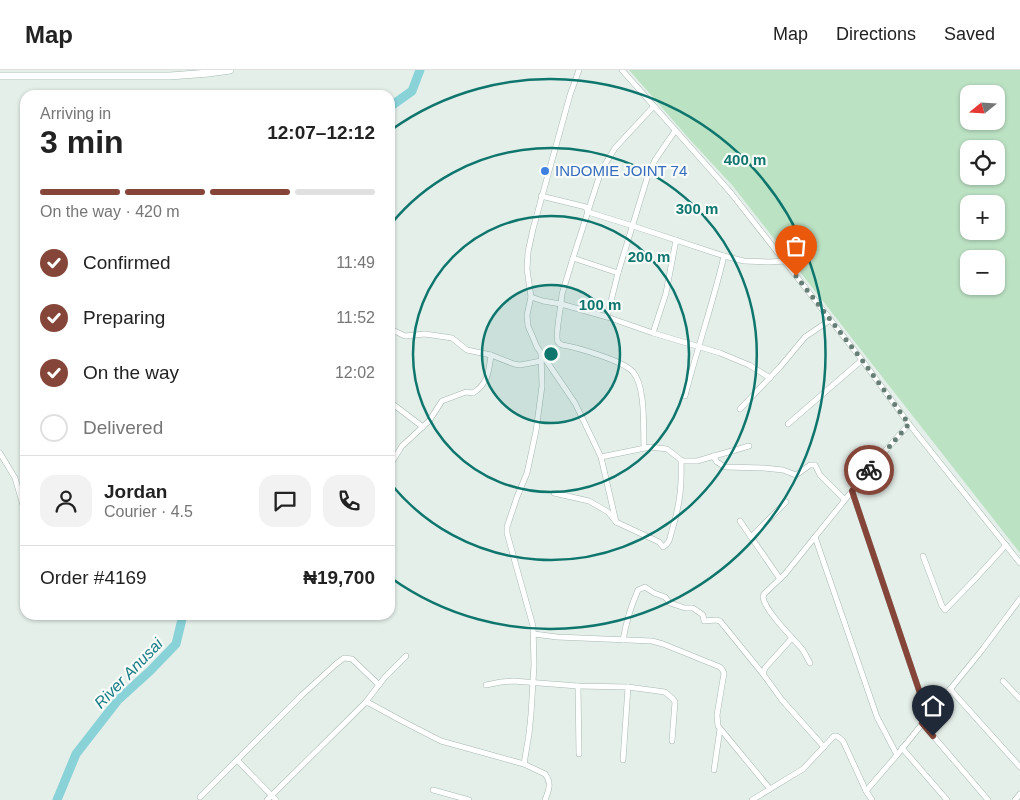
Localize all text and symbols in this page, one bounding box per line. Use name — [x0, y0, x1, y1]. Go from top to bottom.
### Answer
text: Map — [25, 21, 73, 48]
text: Map — [773, 24, 808, 44]
text: Directions — [836, 24, 916, 44]
text: Saved — [944, 24, 995, 44]
north arrow — [960, 85, 1005, 130]
map controls — [960, 85, 1005, 295]
text: Arriving in — [40, 105, 111, 122]
text: 12:07–12:12 — [267, 122, 375, 143]
text: 3 min — [40, 124, 124, 160]
button: locate — [960, 140, 1005, 185]
text: 400 m — [724, 151, 766, 168]
place label: INDOMIE JOINT 74 — [555, 162, 687, 179]
marker: INDOMIE JOINT 74 — [539, 165, 551, 177]
button: + — [960, 195, 1005, 240]
text: 300 m — [676, 200, 718, 217]
text: On the way · 420 m — [40, 203, 180, 220]
pin — [775, 225, 817, 276]
icon: bag — [782, 232, 810, 260]
text: 200 m — [628, 248, 670, 265]
icon: check — [40, 249, 68, 277]
button: − — [960, 250, 1005, 295]
text: Confirmed — [83, 252, 171, 273]
text: 11:49 — [336, 254, 375, 271]
text: 100 m — [579, 296, 621, 313]
icon: check — [40, 304, 68, 332]
text: Preparing — [83, 307, 165, 328]
text: 11:52 — [336, 309, 375, 326]
centre of rings — [542, 345, 560, 363]
icon: check — [40, 359, 68, 387]
text: On the way — [83, 362, 179, 383]
text: 12:02 — [335, 364, 375, 381]
text: Delivered — [83, 417, 163, 438]
courier — [844, 445, 894, 495]
icon: bike — [855, 456, 883, 484]
button: person — [40, 475, 92, 527]
button: chat — [259, 475, 311, 527]
button: phone — [323, 475, 375, 527]
text: Jordan — [104, 481, 167, 502]
text: Courier · 4.5 — [104, 503, 193, 520]
text: Order #4169 — [40, 567, 147, 588]
text: ₦19,700 — [303, 567, 375, 588]
water label: River Anusai — [91, 635, 166, 712]
pin — [912, 685, 954, 736]
icon: home — [919, 692, 947, 720]

